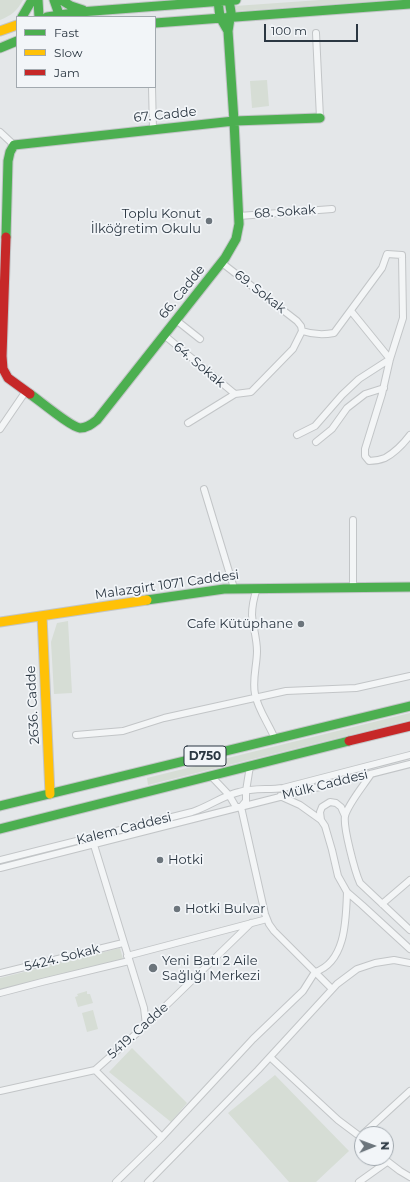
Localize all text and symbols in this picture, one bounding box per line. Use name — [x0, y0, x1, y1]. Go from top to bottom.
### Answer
legend — [16, 16, 156, 88]
scale bar — [266, 16, 360, 42]
text: 100 m — [271, 23, 307, 38]
text: Fast — [54, 25, 79, 40]
text: Slow — [54, 45, 83, 60]
text: Jam — [54, 65, 80, 80]
street label: 67. Cadde — [133, 104, 197, 126]
street label: 68. Sokak — [254, 202, 316, 222]
place label: Toplu Konut İlköğretim Okulu — [91, 206, 201, 237]
marker: Toplu Konut İlköğretim Okulu — [204, 216, 214, 226]
street label: 66. Cadde — [156, 262, 208, 322]
street label: 69. Sokak — [231, 267, 289, 317]
street label: 64. Sokak — [170, 339, 228, 391]
street label: Malazgirt 1071 Caddesi — [94, 567, 240, 603]
place label: Cafe Kütüphane — [187, 616, 293, 632]
marker: Cafe Kütüphane — [296, 619, 306, 629]
street label: 2636. Cadde — [23, 665, 43, 745]
road number: D750 — [184, 746, 226, 766]
street label: Mülk Caddesi — [280, 767, 370, 803]
street label: Kalem Caddesi — [75, 810, 173, 848]
place label: Hotki — [168, 852, 203, 868]
marker: Hotki — [155, 855, 165, 865]
place label: Hotki Bulvar — [185, 901, 265, 917]
marker: Hotki Bulvar — [172, 904, 182, 914]
street label: 5424. Sokak — [23, 941, 101, 975]
place label: Yeni Batı 2 Aile Sağlığı Merkezi — [162, 953, 260, 984]
marker: Yeni Batı 2 Aile Sağlığı Merkezi — [147, 962, 159, 974]
street label: 5419. Cadde — [104, 1000, 172, 1062]
north arrow — [354, 1126, 394, 1166]
text: N — [378, 1141, 392, 1150]

